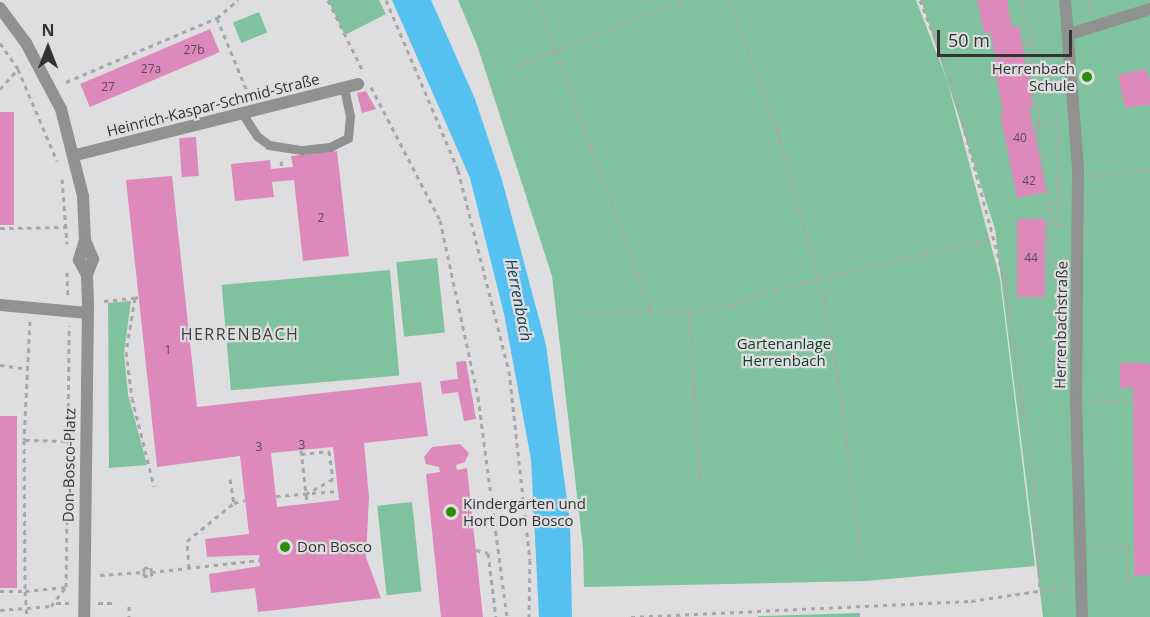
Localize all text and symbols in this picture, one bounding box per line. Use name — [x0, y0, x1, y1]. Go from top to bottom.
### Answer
north arrow — [18, 18, 78, 78]
scale bar — [940, 18, 1075, 56]
text: N — [41, 19, 55, 41]
text: 50 m — [948, 28, 990, 52]
house number: 27b — [183, 43, 205, 57]
place label: Herrenbach Schule — [992, 59, 1075, 94]
house number: 27a — [141, 62, 161, 76]
street label: Heinrich-Kaspar-Schmid-Straße — [105, 70, 321, 140]
marker: Herrenbach Schule — [1080, 70, 1094, 84]
house number: 27 — [101, 80, 115, 94]
house number: 40 — [1013, 131, 1027, 145]
house number: 42 — [1022, 174, 1036, 188]
house number: 2 — [318, 211, 324, 225]
house number: 44 — [1024, 251, 1038, 265]
water label: Herrenbach — [502, 257, 536, 343]
street label: Herrenbachstraße — [1051, 261, 1071, 389]
district label: HERRENBACH — [181, 324, 299, 344]
park label: Gartenanlage Herrenbach — [737, 334, 831, 369]
house number: 1 — [165, 343, 171, 357]
street label: Don-Bosco-Platz — [59, 408, 79, 522]
house number: 3 — [299, 438, 305, 452]
house number: 3 — [256, 440, 262, 454]
place label: Kindergarten und Hort Don Bosco — [463, 494, 586, 529]
marker: Kindergarten und Hort Don Bosco — [444, 505, 458, 519]
place label: Don Bosco — [297, 538, 372, 556]
marker: Don Bosco — [278, 540, 292, 554]

